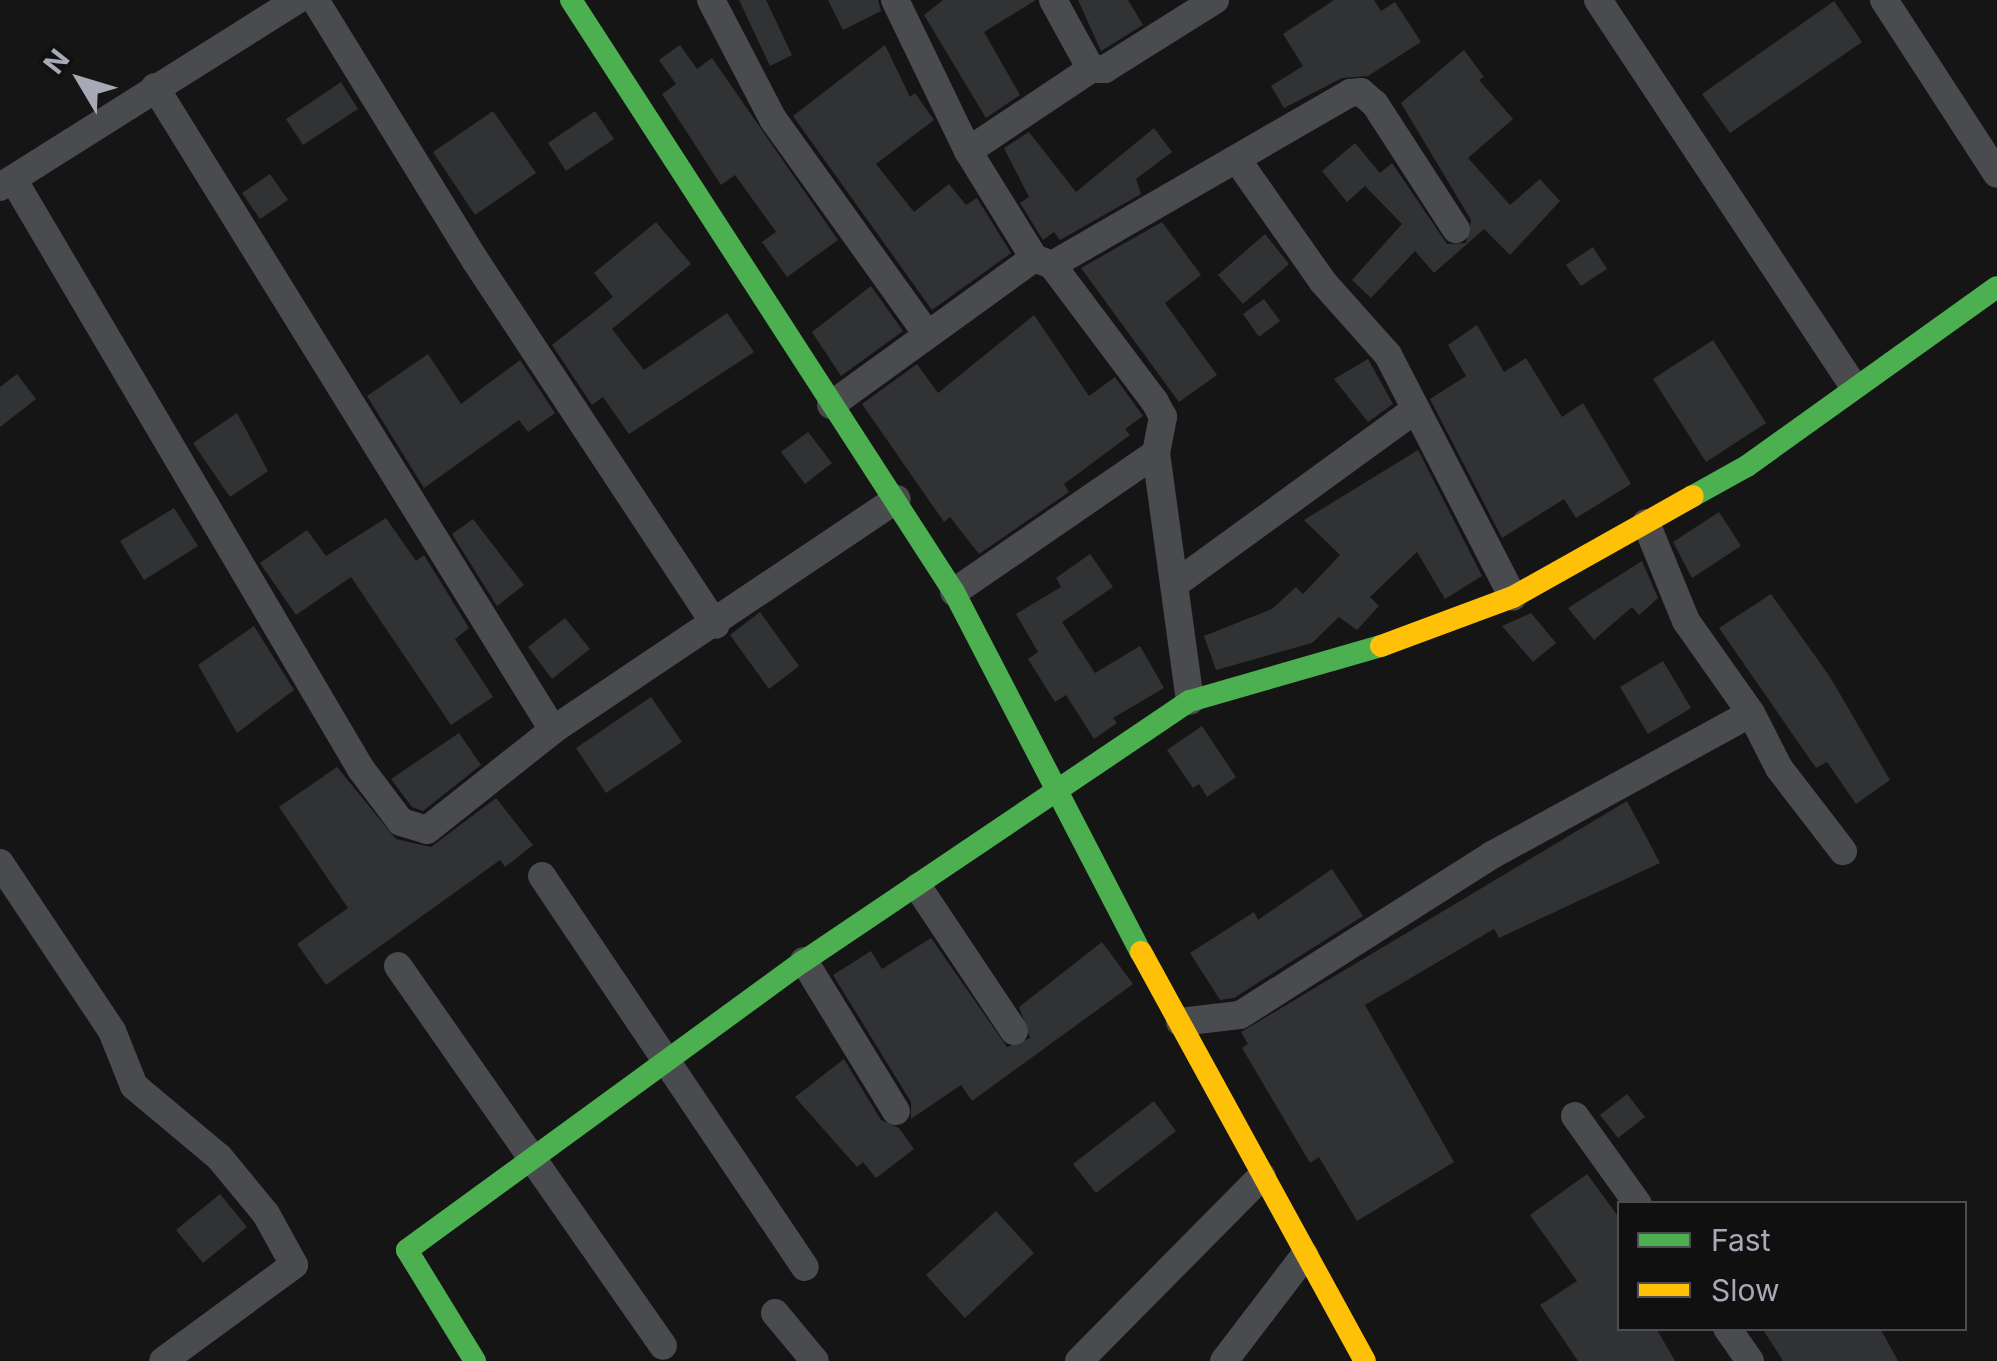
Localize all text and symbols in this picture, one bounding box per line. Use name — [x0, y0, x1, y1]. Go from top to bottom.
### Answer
north arrow — [30, 30, 130, 130]
text: N — [36, 43, 76, 80]
legend — [1617, 1201, 1967, 1331]
text: Fast — [1711, 1222, 1770, 1258]
text: Slow — [1711, 1272, 1780, 1308]

